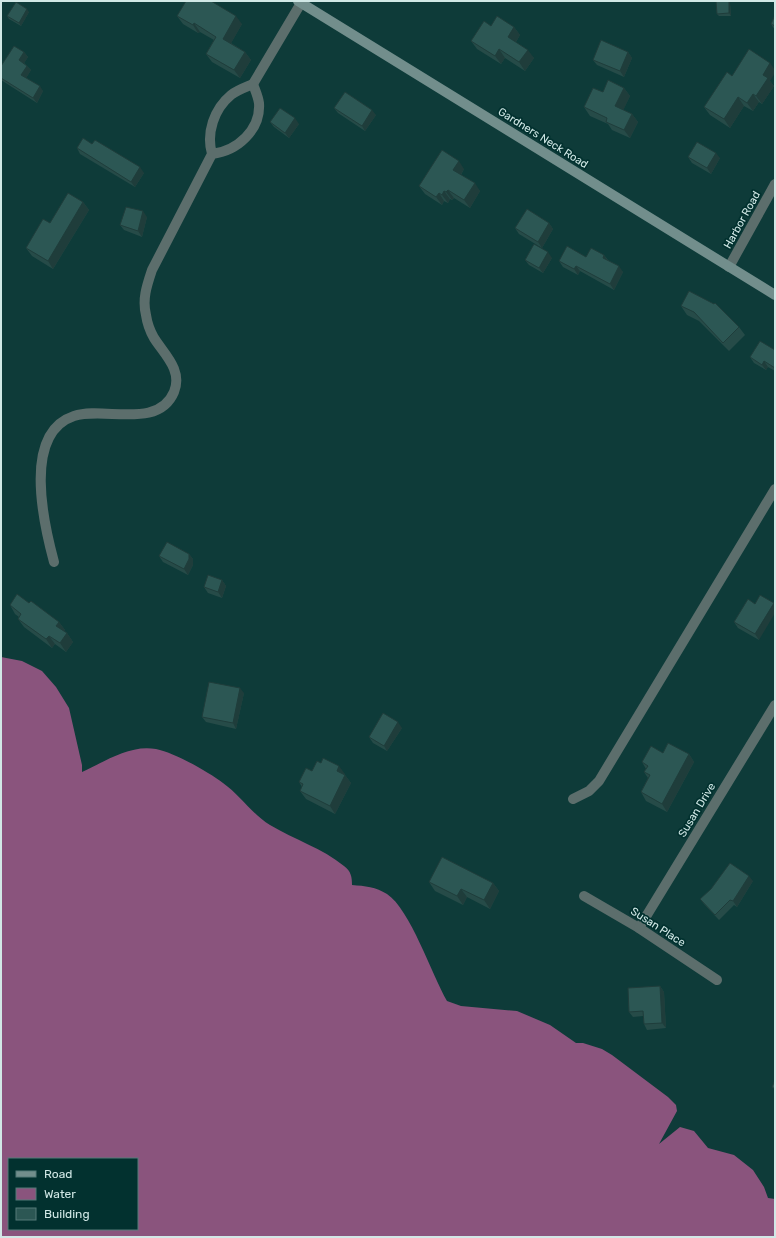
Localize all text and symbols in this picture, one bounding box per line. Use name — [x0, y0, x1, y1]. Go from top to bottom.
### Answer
street label: Gardners Neck Road — [496, 105, 590, 171]
street label: Harbor Road — [721, 189, 763, 251]
street label: Susan Drive — [676, 781, 718, 839]
street label: Susan Place — [628, 905, 688, 949]
legend — [8, 1158, 138, 1230]
text: Road — [44, 1167, 72, 1181]
text: Water — [44, 1187, 76, 1201]
text: Building — [44, 1207, 90, 1221]

